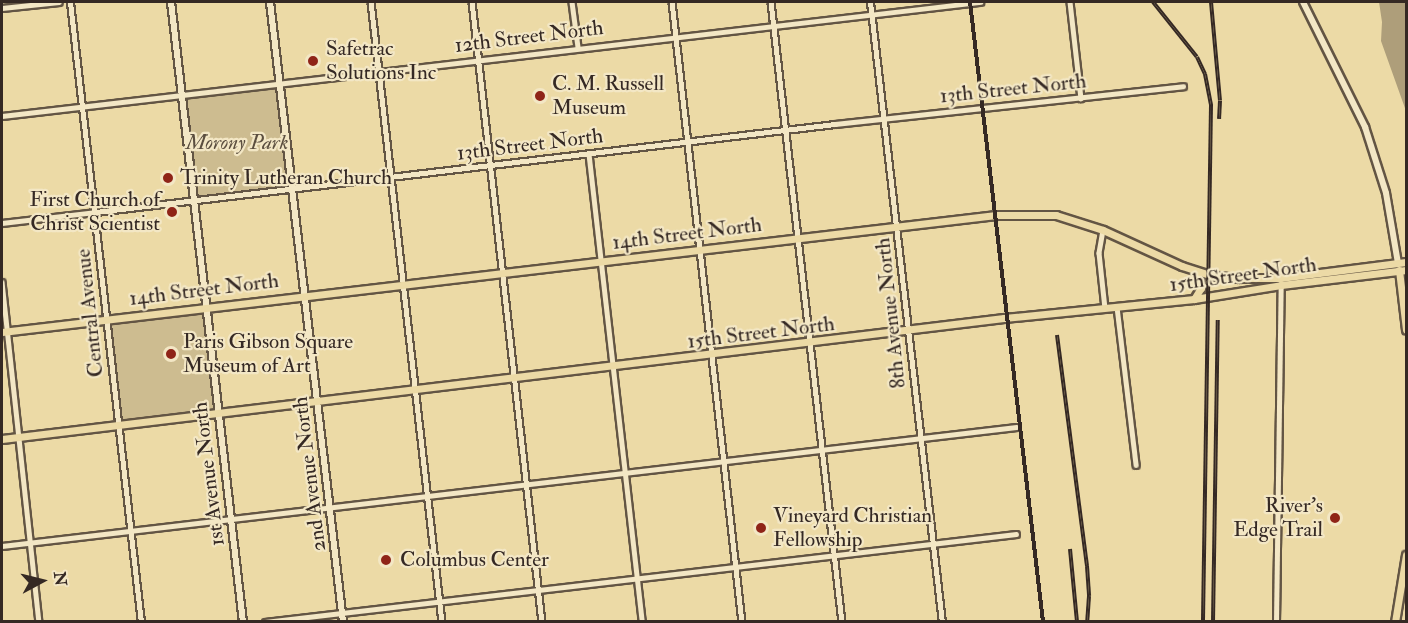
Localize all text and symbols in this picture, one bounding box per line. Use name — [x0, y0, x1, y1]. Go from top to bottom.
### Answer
street label: 12th Street North — [453, 15, 605, 59]
place label: Safetrac Solutions Inc — [326, 36, 436, 86]
marker: Safetrac Solutions Inc — [304, 52, 322, 70]
street label: 13th Street North — [939, 69, 1087, 109]
place label: C. M. Russell Museum — [552, 71, 664, 121]
marker: C. M. Russell Museum — [533, 89, 547, 103]
street label: 13th Street North — [456, 124, 604, 166]
park label: Morony Park — [186, 130, 288, 156]
place label: Trinity Lutheran Church — [180, 165, 392, 191]
marker: Trinity Lutheran Church — [161, 171, 175, 185]
place label: First Church of Christ Scientist — [29, 187, 160, 237]
marker: First Church of Christ Scientist — [165, 205, 179, 219]
street label: 14th Street North — [611, 212, 763, 256]
street label: 8th Avenue North — [871, 236, 911, 390]
street label: Central Avenue — [71, 248, 109, 378]
street label: 15th Street North — [1168, 252, 1318, 298]
street label: 14th Street North — [128, 268, 280, 312]
street label: 15th Street North — [686, 311, 836, 355]
place label: Paris Gibson Square Museum of Art — [183, 329, 353, 379]
marker: Paris Gibson Square Museum of Art — [164, 347, 178, 361]
street label: 2nd Avenue North — [288, 395, 332, 553]
street label: 1st Avenue North — [188, 400, 230, 548]
place label: River's Edge Trail — [1233, 493, 1323, 543]
place label: Vineyard Christian Fellowship — [773, 503, 932, 553]
marker: River's Edge Trail — [1328, 511, 1342, 525]
marker: Vineyard Christian Fellowship — [754, 521, 768, 535]
place label: Columbus Center — [400, 547, 549, 573]
north arrow — [12, 551, 72, 611]
marker: Columbus Center — [377, 551, 395, 569]
text: N — [49, 570, 71, 587]

